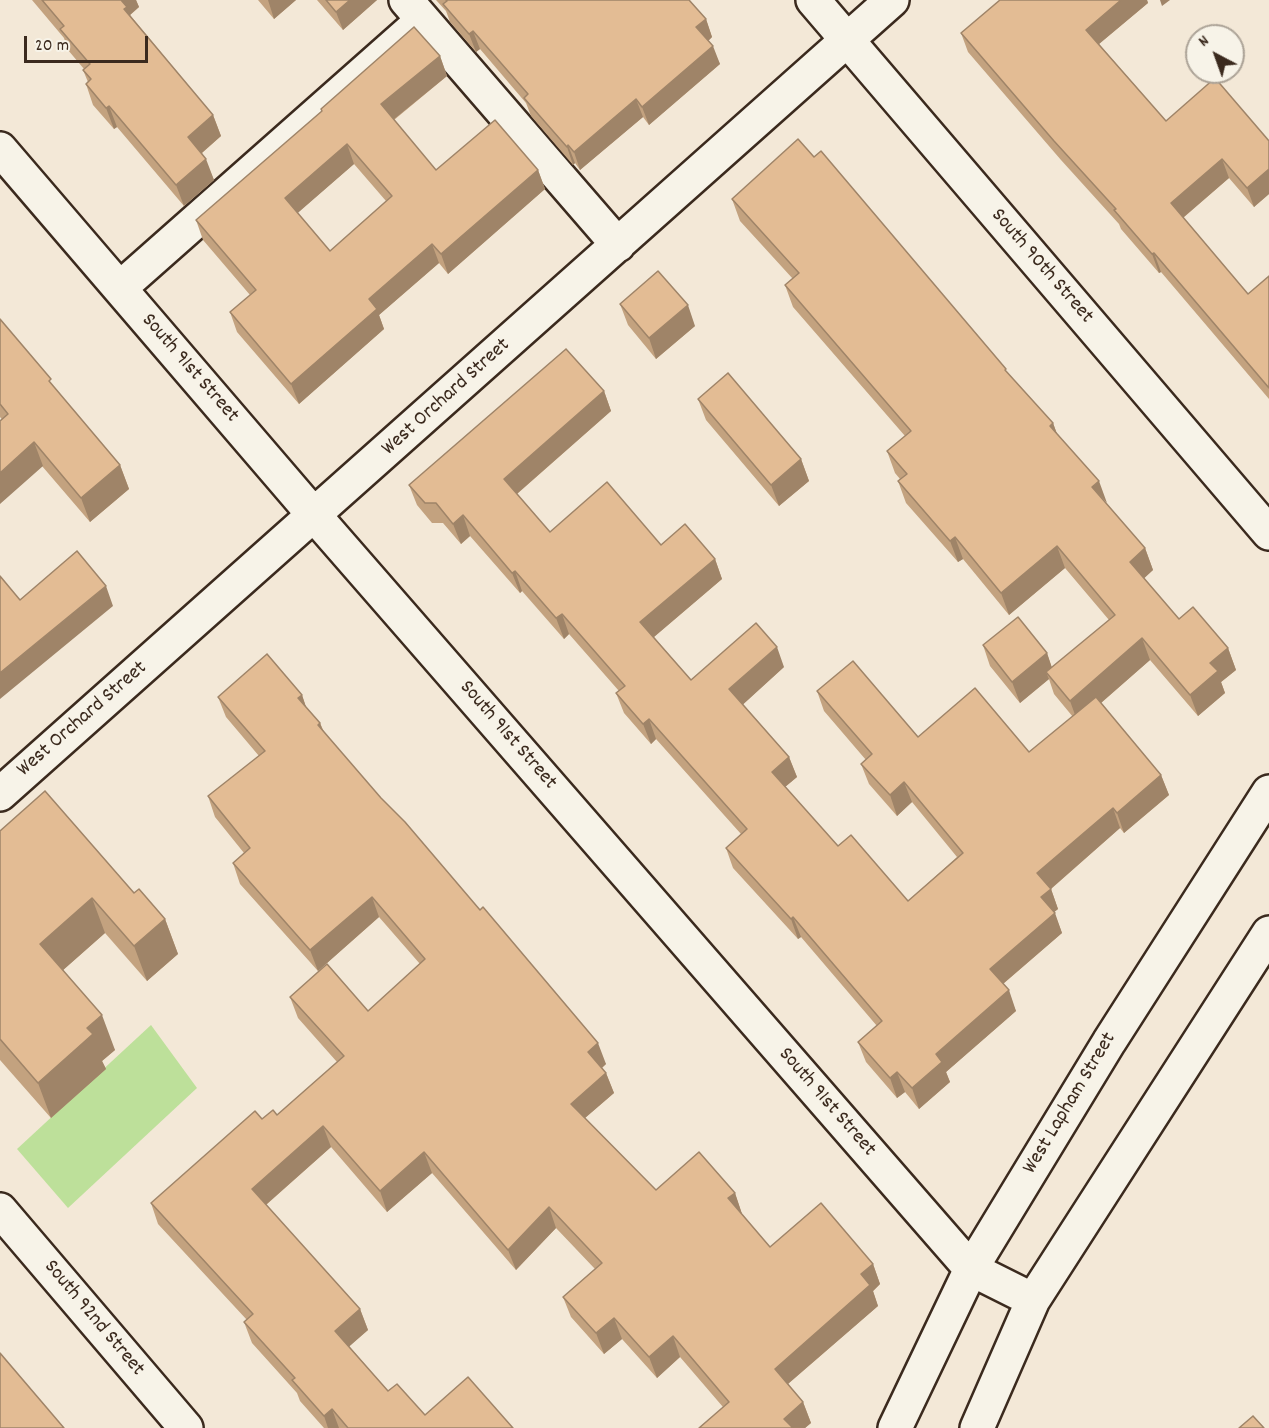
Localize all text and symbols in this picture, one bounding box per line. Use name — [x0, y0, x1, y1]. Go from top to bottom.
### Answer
scale bar — [27, 24, 152, 62]
north arrow — [1185, 24, 1245, 84]
text: N — [1194, 30, 1215, 53]
text: 20 m — [35, 34, 69, 59]
street label: South 90th Street — [984, 204, 1098, 330]
street label: South 91st Street — [135, 309, 243, 429]
street label: West Orchard Street — [378, 334, 516, 462]
street label: West Orchard Street — [13, 657, 153, 783]
street label: South 91st Street — [453, 676, 561, 796]
street label: West Lapham Street — [1019, 1029, 1123, 1179]
street label: South 91st Street — [772, 1043, 880, 1163]
street label: South 92nd Street — [37, 1256, 149, 1382]

